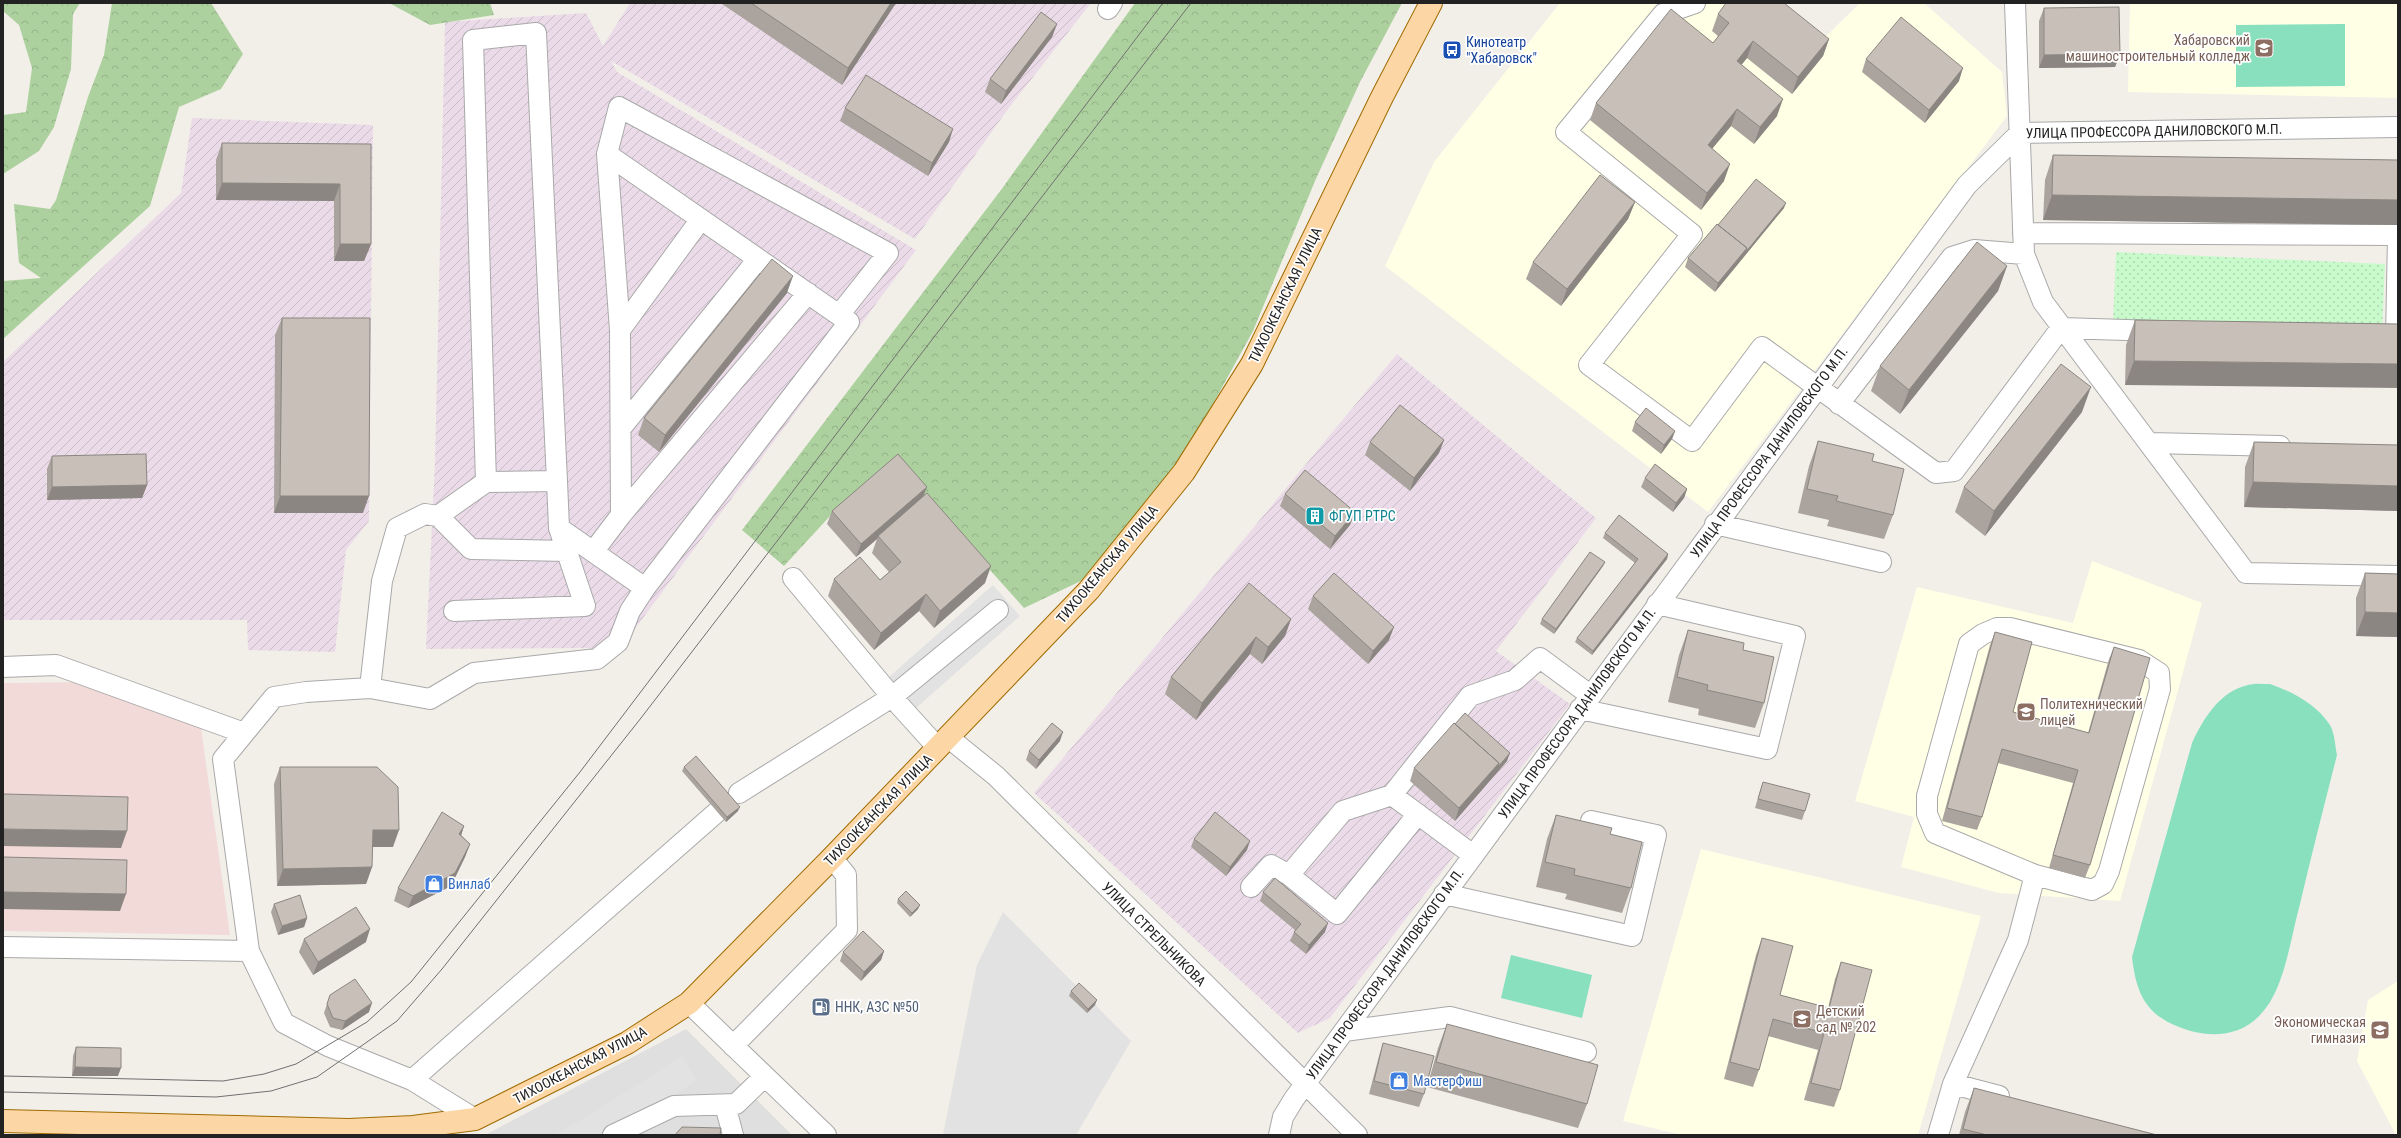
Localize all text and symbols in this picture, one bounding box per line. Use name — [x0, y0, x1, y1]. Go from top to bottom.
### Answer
place label: Хабаровский машиностроительный колледж — [2066, 32, 2250, 64]
place label: Кинотеатр "Хабаровск" — [1466, 34, 1537, 66]
school or university icon: Хабаровский машиностроительный колледж — [2253, 37, 2275, 59]
bus stop icon: Кинотеатр "Хабаровск" — [1441, 39, 1463, 61]
street label: УЛИЦА ПРОФЕССОРА ДАНИЛОВСКОГО М.П. — [2025, 121, 2283, 141]
street label: ТИХООКЕАНСКАЯ УЛИЦА — [1245, 225, 1325, 365]
street label: УЛИЦА ПРОФЕССОРА ДАНИЛОВСКОГО М.П. — [1687, 343, 1851, 561]
street label: ТИХООКЕАНСКАЯ УЛИЦА — [1053, 502, 1161, 626]
building icon: ФГУП РТРС — [1304, 505, 1326, 527]
place label: ФГУП РТРС — [1329, 508, 1396, 524]
street label: УЛИЦА ПРОФЕССОРА ДАНИЛОВСКОГО М.П. — [1495, 604, 1659, 822]
place label: Политехнический лицей — [2040, 696, 2143, 728]
school or university icon: Политехнический лицей — [2015, 701, 2037, 723]
street label: ТИХООКЕАНСКАЯ УЛИЦА — [821, 751, 935, 869]
street label: УЛИЦА ПРОФЕССОРА ДАНИЛОВСКОГО М.П. — [1303, 865, 1467, 1083]
shop icon: Винлаб — [423, 873, 445, 895]
place label: Винлаб — [448, 876, 491, 892]
street label: УЛИЦА СТРЕЛЬНИКОВА — [1099, 879, 1209, 989]
fuel station icon: ННК, АЗС №50 — [810, 996, 832, 1018]
place label: ННК, АЗС №50 — [835, 999, 919, 1015]
place label: Детский сад № 202 — [1816, 1003, 1876, 1035]
school or university icon: Детский сад № 202 — [1791, 1008, 1813, 1030]
place label: Экономическая гимназия — [2274, 1014, 2366, 1046]
school or university icon: Экономическая гимназия — [2369, 1019, 2391, 1041]
street label: ТИХООКЕАНСКАЯ УЛИЦА — [511, 1023, 649, 1107]
shop icon: МастерФиш — [1388, 1070, 1410, 1092]
place label: МастерФиш — [1413, 1073, 1482, 1089]

